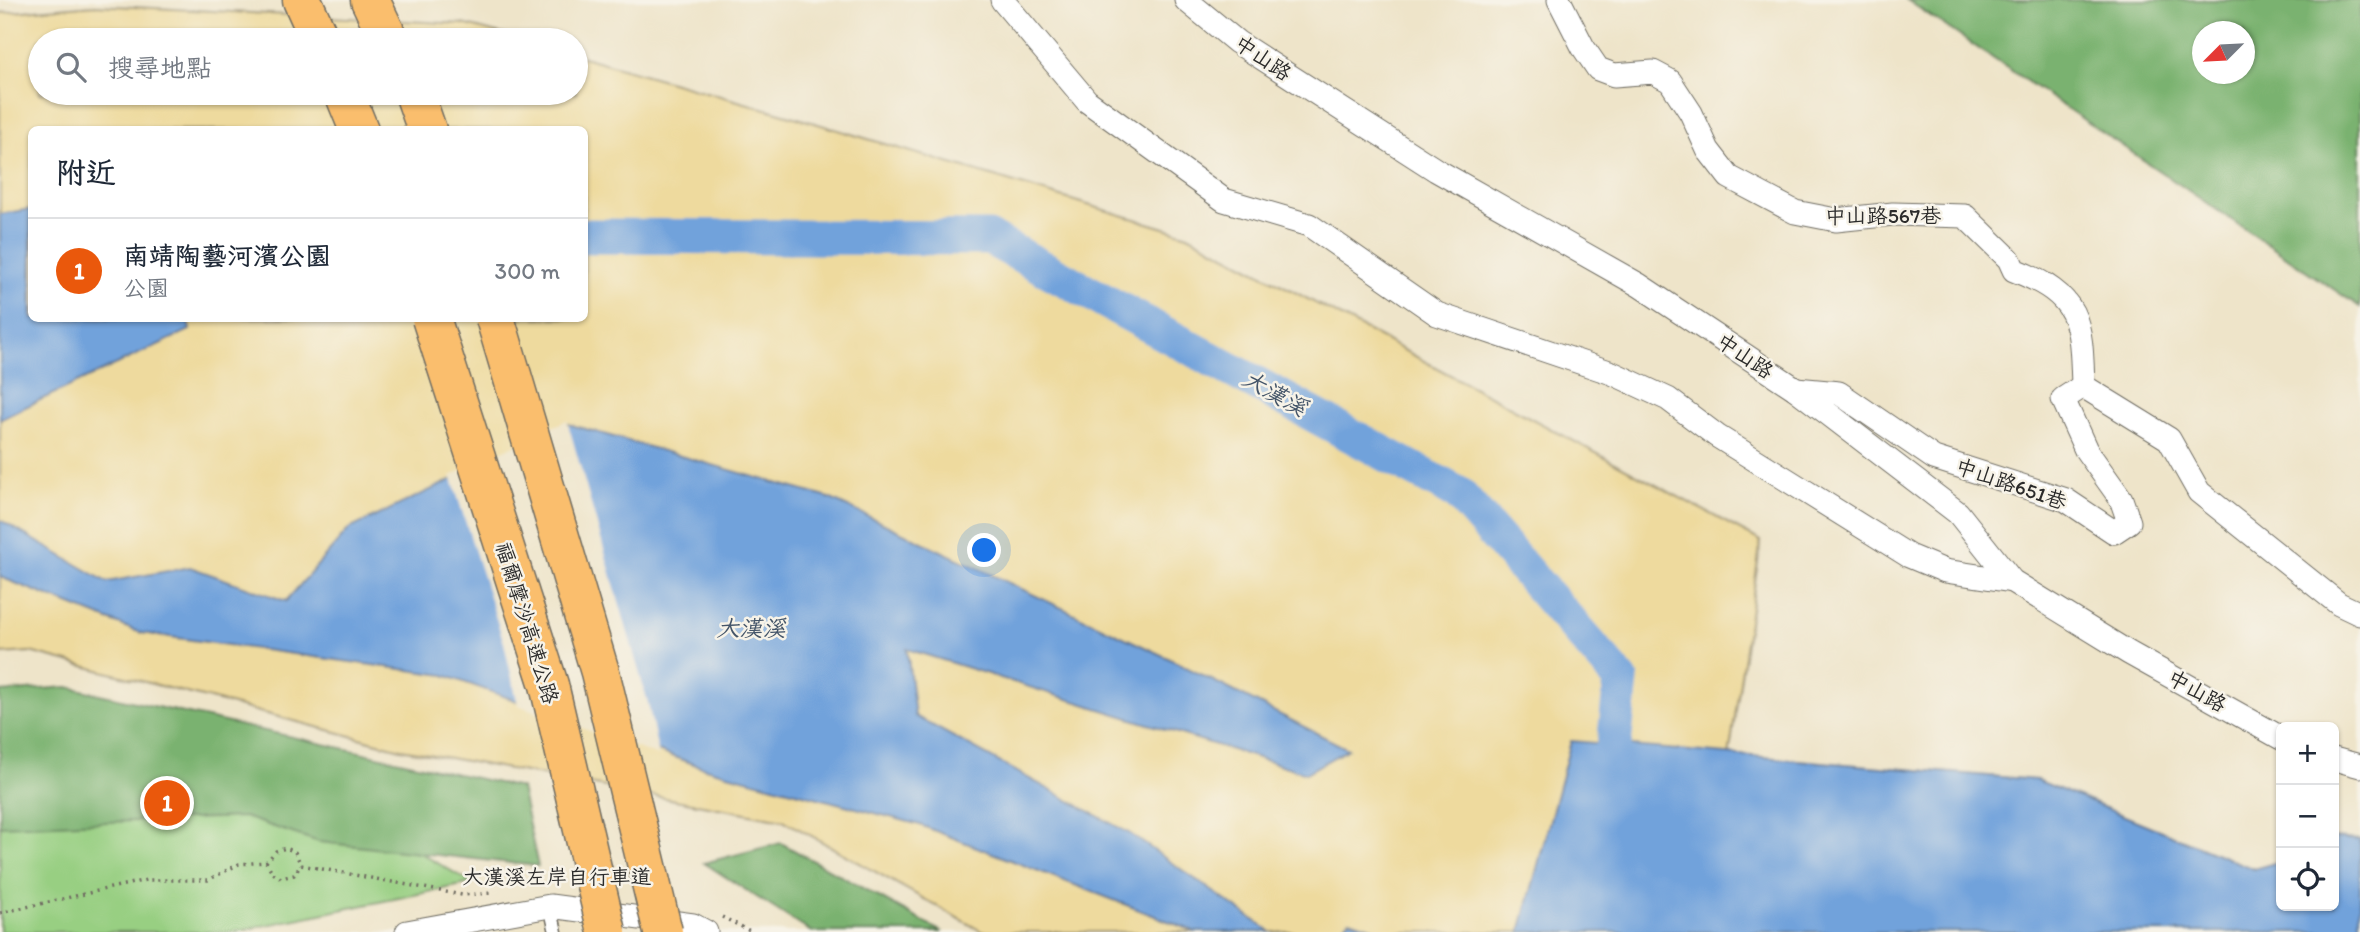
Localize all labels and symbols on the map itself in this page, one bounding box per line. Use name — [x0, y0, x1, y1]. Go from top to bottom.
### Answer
north arrow — [2192, 21, 2255, 84]
street label: 中山路 — [1230, 30, 1296, 86]
street label: 中山路567巷 — [1825, 203, 1941, 228]
street label: 中山路 — [1712, 328, 1778, 384]
water label: 大漢溪 — [1238, 364, 1314, 423]
street label: 中山路651巷 — [1952, 453, 2070, 514]
your location — [967, 533, 1001, 567]
street label: 福爾摩沙高速公路 — [491, 539, 564, 707]
water label: 大漢溪 — [717, 614, 788, 642]
street label: 中山路 — [2164, 664, 2231, 717]
pin: 1 — [144, 777, 190, 829]
street label: 大漢溪左岸自行車道 — [463, 864, 652, 889]

